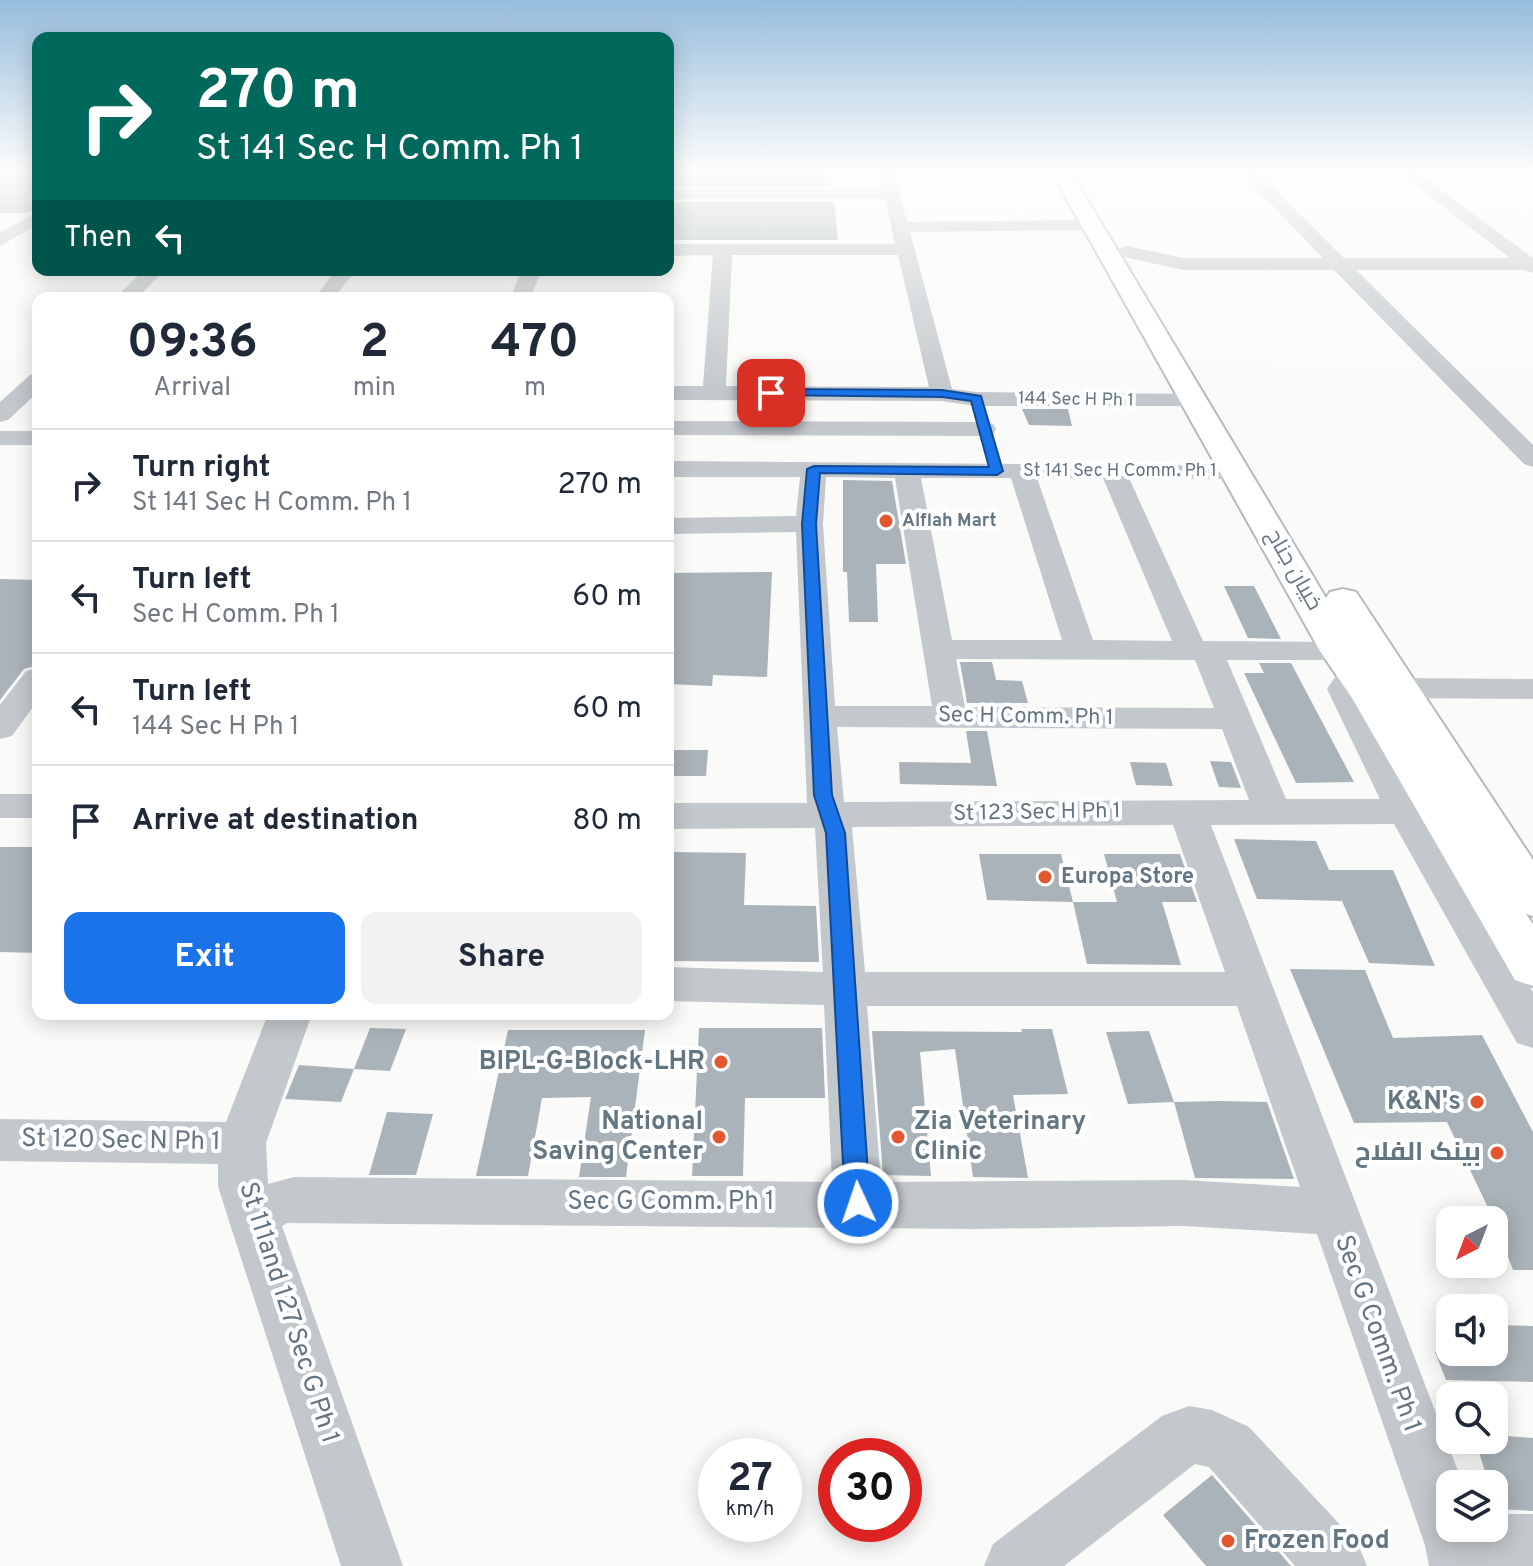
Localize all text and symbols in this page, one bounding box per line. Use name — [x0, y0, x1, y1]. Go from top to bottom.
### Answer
text: 270 m — [196, 58, 360, 128]
icon: right — [64, 64, 168, 168]
text: St 141 Sec H Comm. Ph 1 — [196, 127, 584, 173]
icon: left — [148, 216, 192, 260]
text: Then — [64, 220, 132, 257]
text: 09:36 — [127, 314, 258, 374]
text: 2 — [360, 314, 389, 374]
text: 470 — [491, 314, 579, 374]
pin — [737, 359, 805, 427]
icon: arrive — [749, 371, 793, 415]
text: Arrival — [154, 372, 231, 405]
text: min — [353, 372, 396, 405]
text: m — [524, 372, 546, 405]
street label: 144 Sec H Ph 1 — [1018, 387, 1134, 413]
text: Turn right — [132, 450, 270, 487]
street label: St 141 Sec H Comm. Ph 1 — [1023, 460, 1217, 483]
icon: right — [64, 463, 108, 507]
text: 270 m — [557, 467, 642, 504]
text: St 141 Sec H Comm. Ph 1 — [132, 487, 412, 520]
place label: Alflah Mart — [902, 510, 996, 533]
marker: Alflah Mart — [877, 512, 895, 530]
street label: خیبان جناح — [1259, 525, 1327, 615]
text: Turn left — [132, 562, 252, 599]
icon: left — [64, 575, 108, 619]
text: 60 m — [572, 579, 642, 616]
text: Sec H Comm. Ph 1 — [132, 599, 340, 632]
text: Turn left — [132, 674, 252, 711]
icon: left — [64, 687, 108, 731]
text: 60 m — [572, 691, 642, 728]
street label: Sec H Comm. Ph 1 — [938, 702, 1114, 732]
text: 144 Sec H Ph 1 — [132, 711, 299, 744]
street label: St 123 Sec H Ph 1 — [953, 798, 1121, 828]
icon: arrive — [64, 799, 108, 843]
text: Arrive at destination — [132, 803, 418, 840]
text: 80 m — [572, 803, 642, 840]
place label: Europa Store — [1061, 864, 1194, 891]
marker: Europa Store — [1036, 868, 1054, 886]
button: Exit — [64, 912, 345, 1004]
button: Share — [361, 912, 642, 1004]
place label: BIPL-G-Block-LHR — [479, 1046, 705, 1079]
marker: BIPL-G-Block-LHR — [712, 1053, 730, 1071]
place label: K&N's — [1387, 1086, 1461, 1119]
marker: K&N's — [1468, 1093, 1486, 1111]
place label: National Saving Center — [532, 1106, 703, 1169]
place label: Zia Veterinary Clinic — [914, 1106, 1086, 1169]
street label: St 120 Sec N Ph 1 — [21, 1123, 221, 1159]
marker: National Saving Center — [710, 1128, 728, 1146]
marker: Zia Veterinary Clinic — [889, 1128, 907, 1146]
place label: بینک الفلاح — [1355, 1137, 1481, 1170]
marker: بینک الفلاح — [1488, 1144, 1506, 1162]
position arrow — [816, 1161, 900, 1245]
street label: St 111and 127 Sec G Ph 1 — [230, 1178, 346, 1448]
street label: Sec G Comm. Ph 1 — [567, 1186, 775, 1219]
north arrow — [1436, 1206, 1508, 1278]
map controls — [1436, 1206, 1508, 1542]
street label: Sec G Comm. Ph 1 — [1326, 1231, 1428, 1437]
button: sound — [1436, 1294, 1508, 1366]
button: search — [1436, 1382, 1508, 1454]
speed limit sign: 30 — [818, 1438, 922, 1542]
text: 27 — [727, 1455, 773, 1505]
button: layers — [1436, 1470, 1508, 1542]
text: km/h — [726, 1497, 774, 1523]
place label: Frozen Food — [1244, 1525, 1390, 1558]
marker: Frozen Food — [1219, 1532, 1237, 1550]

